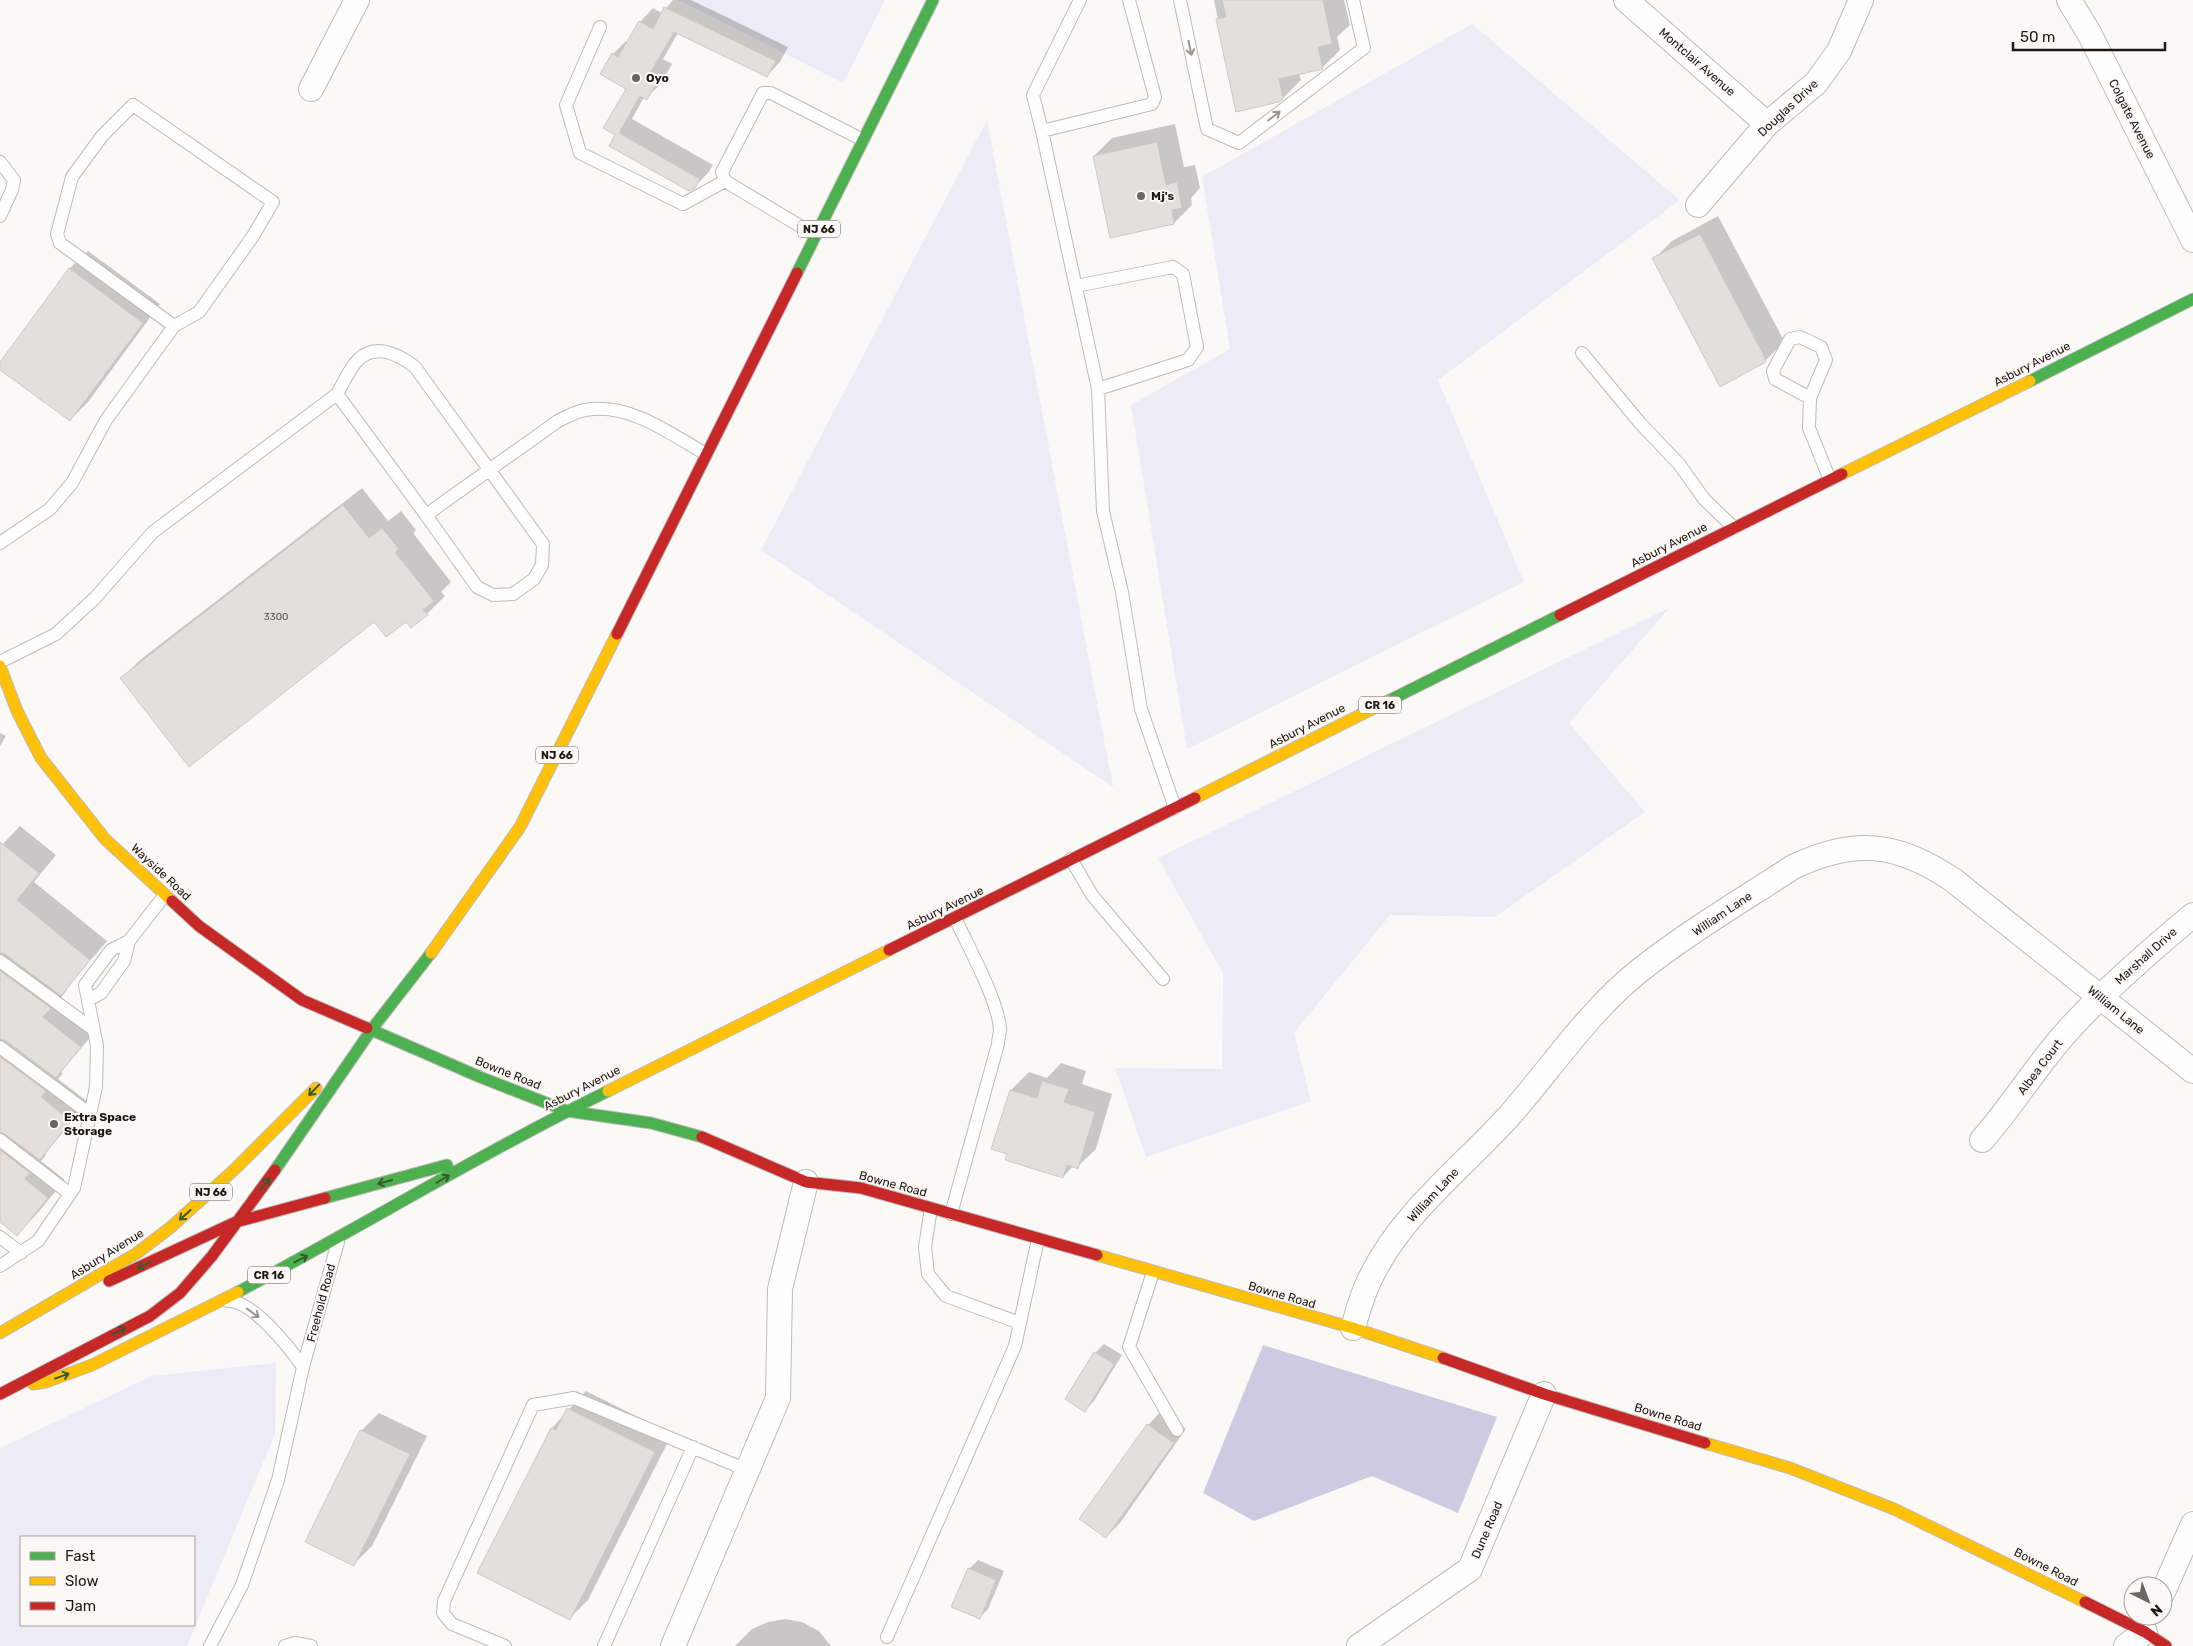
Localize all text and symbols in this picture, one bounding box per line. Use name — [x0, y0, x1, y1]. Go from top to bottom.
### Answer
scale bar — [2013, 20, 2166, 52]
street label: Montclair Avenue — [1656, 25, 1738, 99]
text: 50 m — [2020, 28, 2055, 46]
one-way arrow — [1185, 39, 1195, 55]
place label: Oyo — [646, 71, 669, 85]
marker: Oyo — [630, 72, 642, 84]
street label: Douglas Drive — [1755, 76, 1821, 139]
street label: Colgate Avenue — [2106, 77, 2158, 161]
one-way arrow — [1267, 111, 1280, 122]
place label: Mj's — [1151, 189, 1175, 203]
marker: Mj's — [1135, 190, 1147, 202]
road number: NJ 66 — [798, 220, 840, 238]
street label: Asbury Avenue — [1991, 339, 2073, 389]
street label: Asbury Avenue — [1628, 520, 1710, 570]
house number: 3300 — [264, 611, 288, 623]
road number: CR 16 — [1359, 696, 1401, 714]
street label: Asbury Avenue — [1266, 701, 1348, 751]
road number: NJ 66 — [536, 746, 578, 764]
street label: Wayside Road — [128, 841, 194, 903]
street label: Asbury Avenue — [904, 883, 986, 933]
street label: William Lane — [1690, 889, 1755, 939]
street label: Marshall Drive — [2112, 924, 2180, 987]
street label: William Lane — [2085, 983, 2147, 1037]
street label: Albea Court — [2015, 1036, 2066, 1097]
street label: Bowne Road — [473, 1053, 543, 1093]
street label: Asbury Avenue — [541, 1063, 623, 1113]
one-way arrow — [308, 1084, 320, 1096]
place label: Extra Space Storage — [64, 1110, 136, 1138]
marker: Extra Space Storage — [48, 1118, 60, 1130]
street label: William Lane — [1404, 1165, 1462, 1225]
street label: Bowne Road — [858, 1168, 928, 1200]
one-way arrow — [436, 1174, 450, 1184]
one-way arrow — [259, 1177, 270, 1190]
one-way arrow — [378, 1178, 394, 1188]
road number: NJ 66 — [190, 1184, 232, 1200]
one-way arrow — [178, 1209, 191, 1221]
street label: Asbury Avenue — [68, 1226, 147, 1282]
one-way arrow — [294, 1254, 309, 1264]
one-way arrow — [137, 1261, 152, 1270]
street label: Freehold Road — [304, 1262, 338, 1344]
road number: CR 16 — [248, 1266, 290, 1284]
street label: Bowne Road — [1247, 1279, 1317, 1311]
one-way arrow — [246, 1307, 259, 1318]
one-way arrow — [112, 1326, 126, 1336]
one-way arrow — [53, 1371, 69, 1380]
street label: Bowne Road — [1633, 1400, 1703, 1434]
street label: Dune Road — [1469, 1499, 1505, 1561]
legend — [20, 1536, 195, 1626]
street label: Bowne Road — [2012, 1545, 2080, 1589]
text: Fast — [65, 1547, 95, 1565]
text: Slow — [65, 1572, 98, 1590]
north arrow — [2123, 1576, 2173, 1626]
text: Jam — [65, 1597, 96, 1615]
text: N — [2147, 1601, 2166, 1620]

